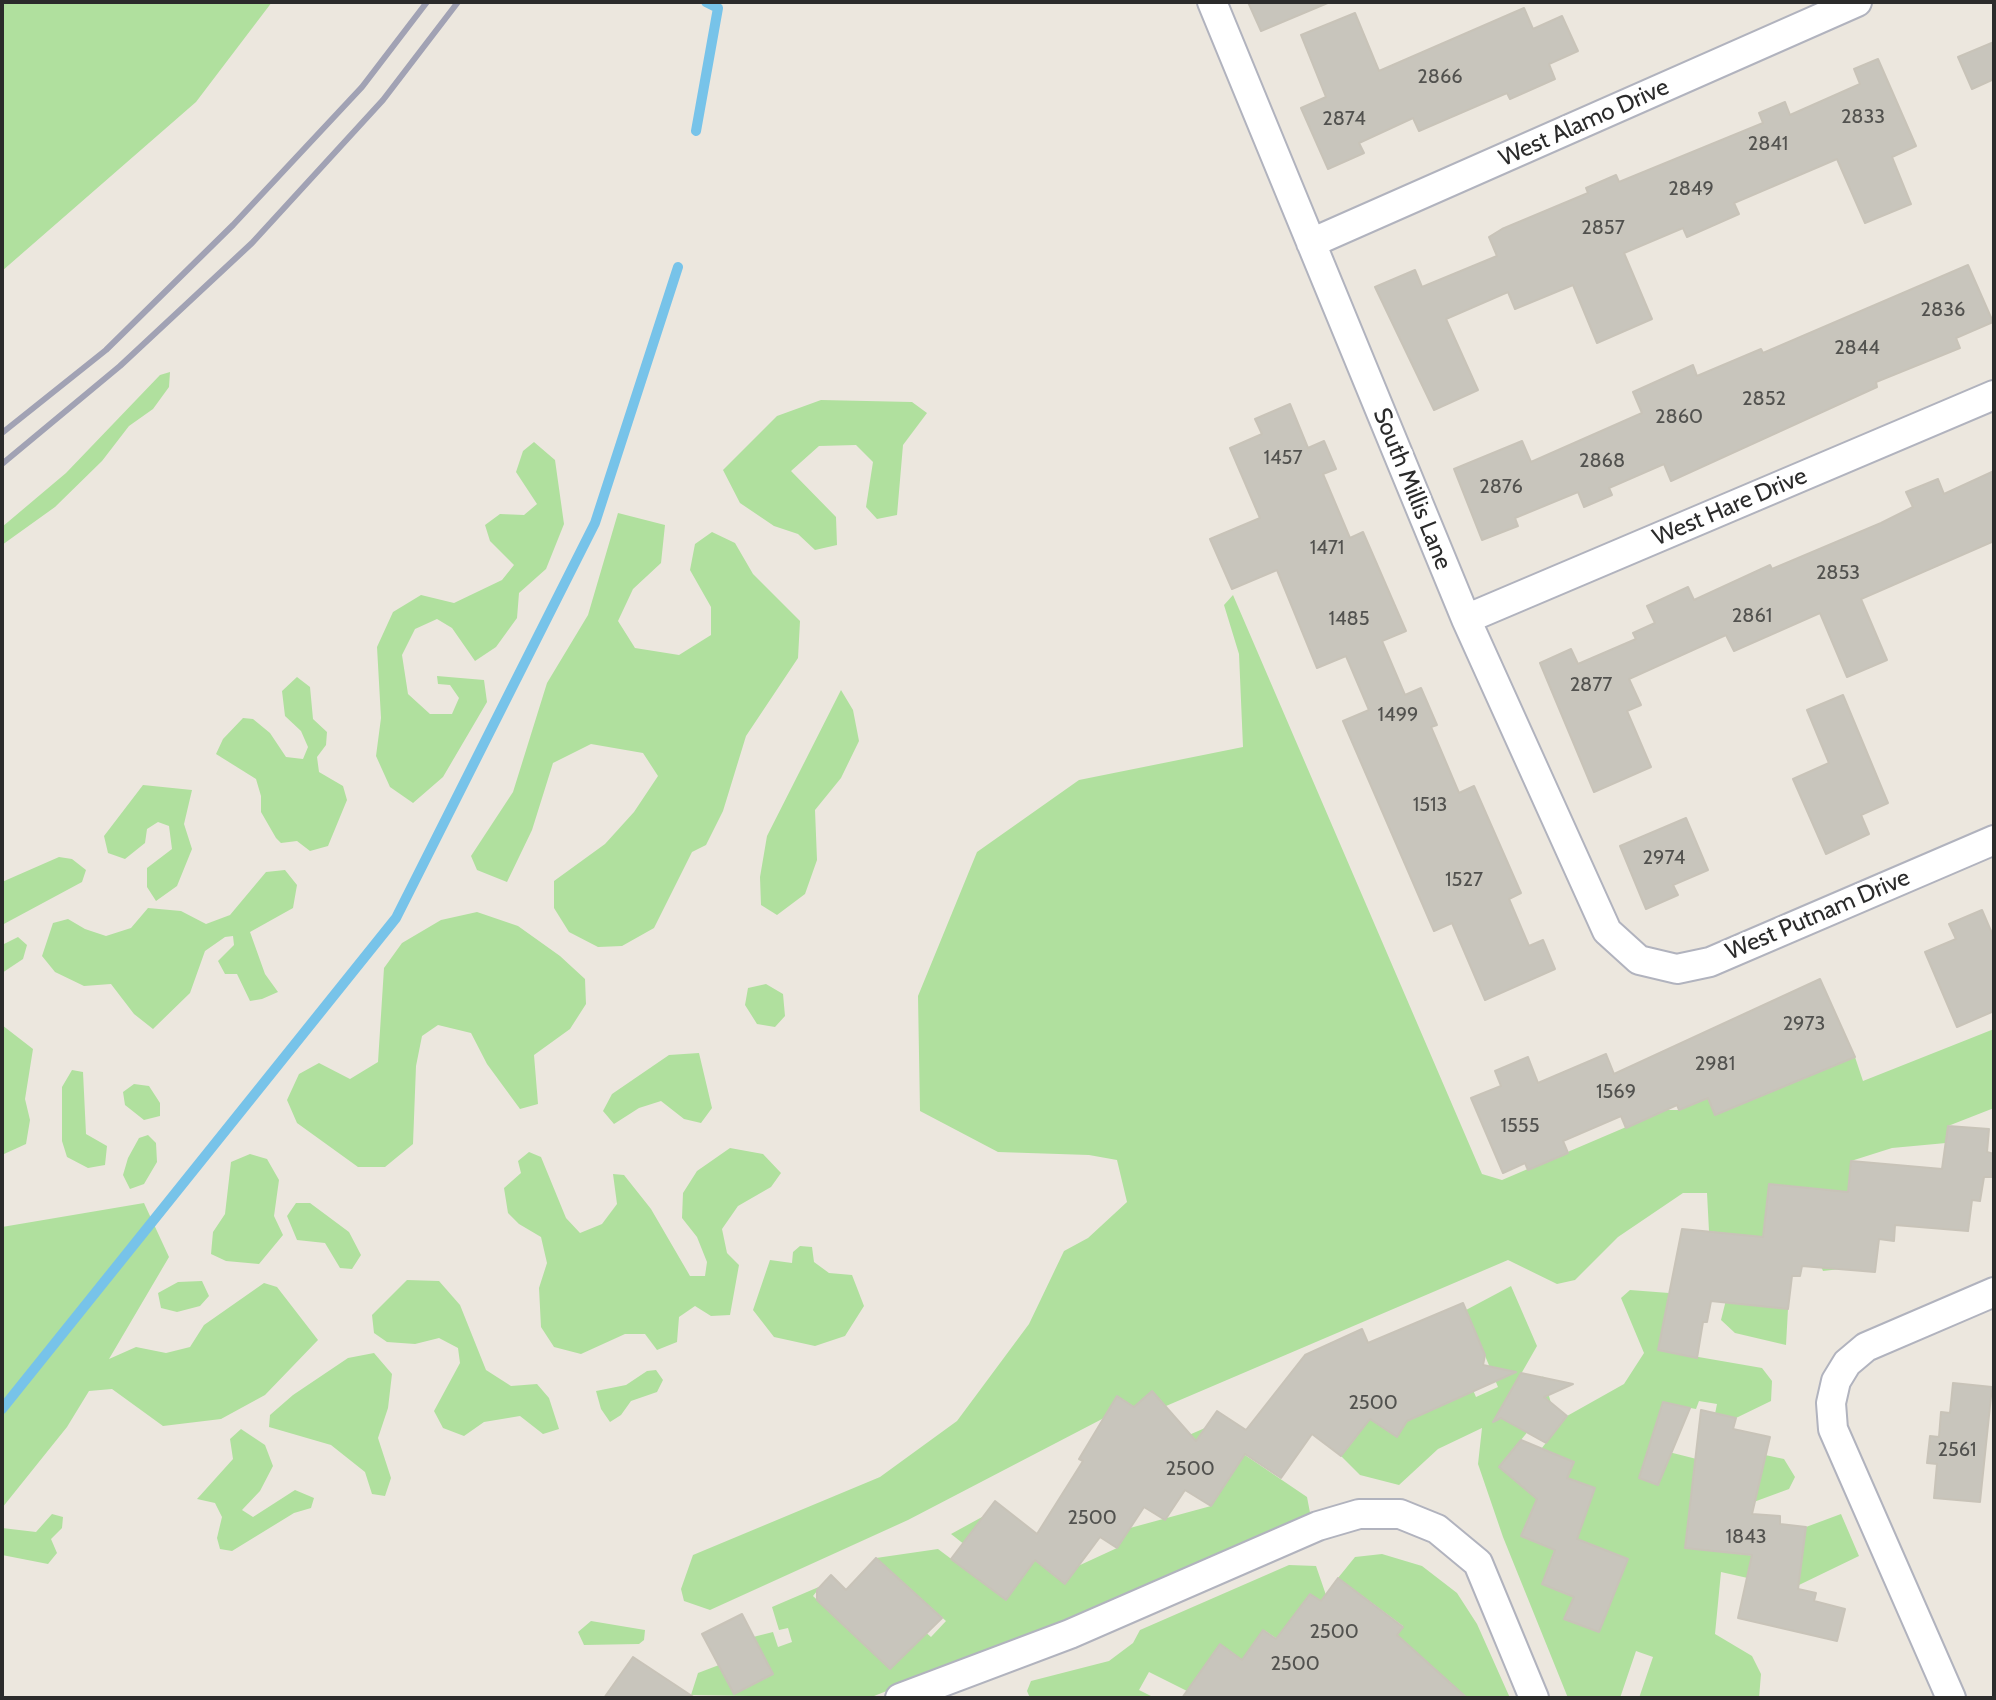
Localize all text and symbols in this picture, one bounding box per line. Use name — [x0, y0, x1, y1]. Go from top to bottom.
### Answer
house number: 2866 — [1417, 65, 1463, 89]
street label: West Alamo Drive — [1495, 73, 1673, 173]
house number: 2833 — [1841, 105, 1885, 129]
house number: 2874 — [1322, 107, 1366, 131]
house number: 2841 — [1748, 132, 1788, 156]
house number: 2849 — [1668, 177, 1714, 201]
house number: 2857 — [1581, 216, 1625, 240]
house number: 2836 — [1921, 298, 1965, 322]
house number: 2844 — [1834, 336, 1880, 360]
house number: 2852 — [1742, 387, 1786, 411]
street label: South Millis Lane — [1367, 404, 1457, 574]
house number: 2860 — [1655, 405, 1703, 429]
house number: 1457 — [1264, 446, 1302, 470]
house number: 2868 — [1579, 449, 1625, 473]
street label: West Hare Drive — [1649, 462, 1811, 552]
house number: 2876 — [1479, 475, 1523, 499]
house number: 1471 — [1310, 536, 1344, 560]
house number: 2853 — [1816, 561, 1860, 585]
house number: 2861 — [1732, 604, 1772, 628]
house number: 1485 — [1328, 607, 1370, 631]
house number: 2877 — [1570, 673, 1612, 697]
house number: 1499 — [1378, 703, 1418, 727]
house number: 1513 — [1413, 793, 1447, 817]
house number: 2974 — [1643, 846, 1685, 870]
street label: West Putnam Drive — [1722, 863, 1914, 967]
house number: 1527 — [1445, 868, 1483, 892]
house number: 2973 — [1783, 1012, 1825, 1036]
house number: 2981 — [1695, 1052, 1735, 1076]
house number: 1569 — [1596, 1080, 1636, 1104]
house number: 1555 — [1501, 1114, 1539, 1138]
house number: 2500 — [1348, 1391, 1398, 1415]
house number: 2561 — [1937, 1438, 1977, 1462]
house number: 2500 — [1165, 1457, 1215, 1481]
house number: 2500 — [1067, 1506, 1117, 1530]
house number: 1843 — [1725, 1525, 1767, 1549]
house number: 2500 — [1309, 1620, 1359, 1644]
house number: 2500 — [1270, 1652, 1320, 1676]

